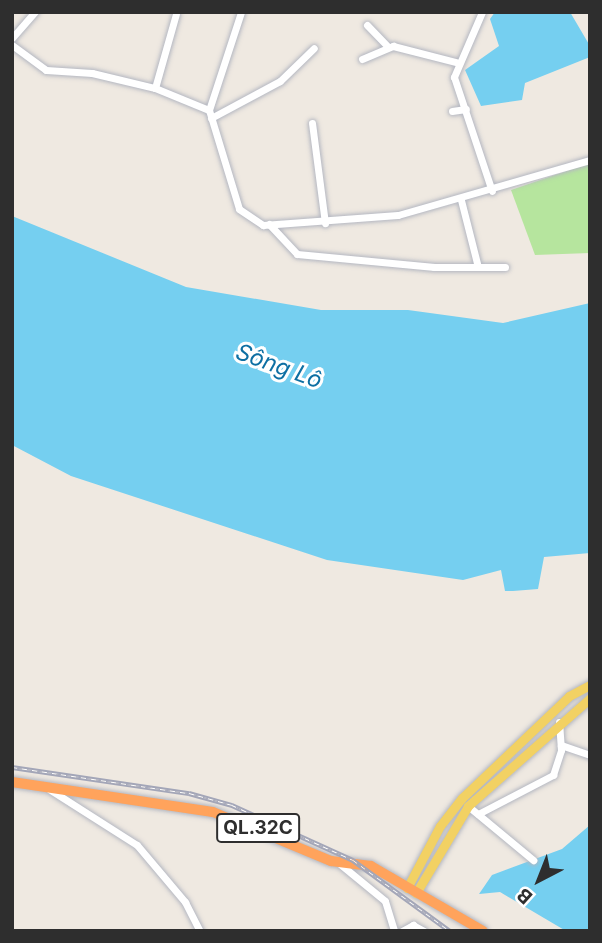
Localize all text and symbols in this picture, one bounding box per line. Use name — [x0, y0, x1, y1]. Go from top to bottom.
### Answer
water label: Sông Lô — [232, 338, 326, 394]
road number: QL.32C — [216, 813, 300, 844]
north arrow — [504, 845, 574, 915]
text: B — [512, 883, 537, 909]

